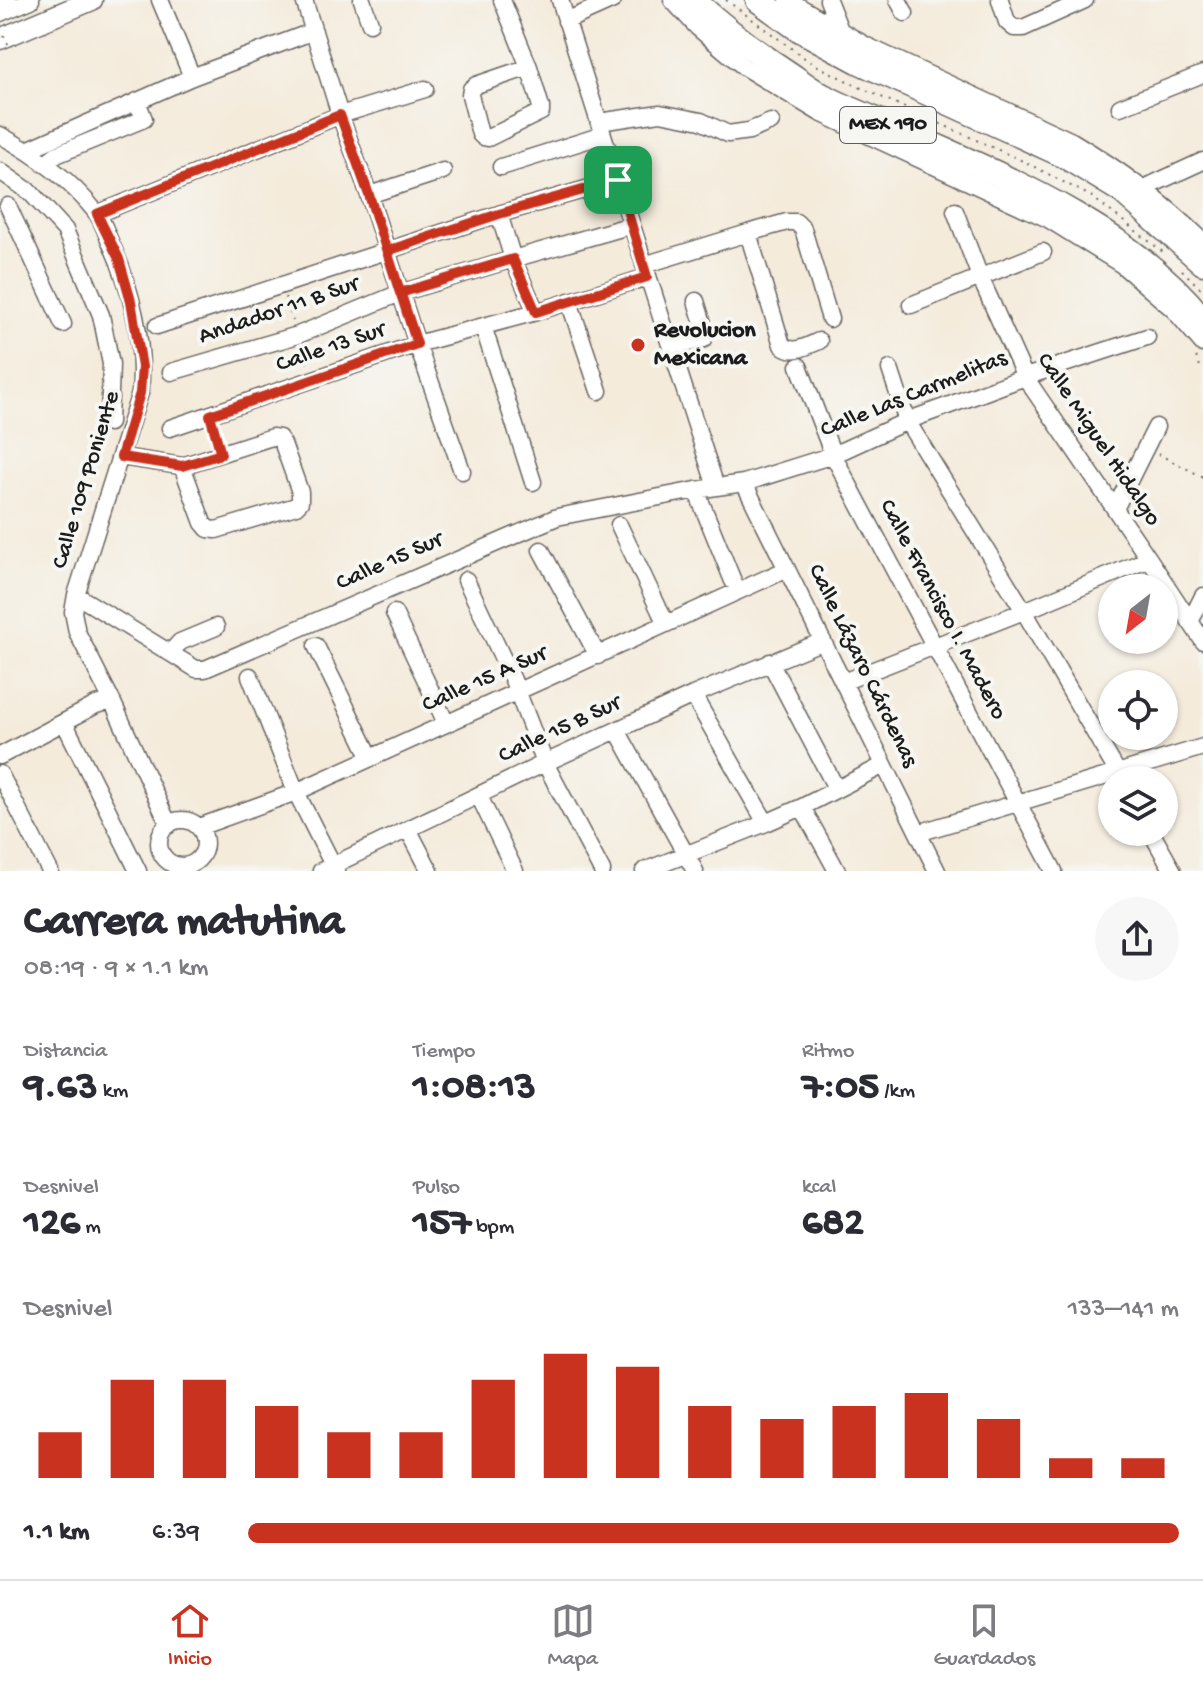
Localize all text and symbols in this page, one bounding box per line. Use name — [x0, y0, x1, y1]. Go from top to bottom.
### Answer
road number: MEX 190 — [840, 107, 936, 143]
pin — [584, 146, 652, 214]
icon: arrive — [596, 158, 640, 202]
street label: Andador 11 B Sur — [195, 269, 365, 352]
street label: Calle 13 Sur — [273, 315, 392, 380]
place label: Revolucion Mexicana — [653, 317, 756, 374]
marker: Revolucion Mexicana — [629, 336, 647, 354]
street label: Calle Las Carmelitas — [817, 344, 1012, 446]
street label: Calle Miguel Hidalgo — [1029, 348, 1167, 532]
street label: Calle 109 Poniente — [46, 387, 128, 572]
street label: Calle Francisco I. Madero — [872, 495, 1012, 725]
street label: Calle 15 Sur — [332, 525, 450, 598]
street label: Calle Lázaro Cárdenas — [800, 560, 924, 773]
north arrow — [1098, 574, 1178, 654]
map controls — [1098, 574, 1178, 846]
street label: Calle 15 A Sur — [418, 639, 554, 720]
button: locate — [1098, 670, 1178, 750]
street label: Calle 15 B Sur — [494, 688, 628, 771]
button: layers — [1098, 766, 1178, 846]
button: share — [1095, 897, 1179, 981]
text: Carrera matutina — [24, 898, 344, 950]
text: 08:19 · 9 × 1.1 km — [24, 954, 208, 985]
text: Distancia — [24, 1039, 107, 1065]
text: Tiempo — [413, 1039, 475, 1065]
text: Ritmo — [802, 1039, 854, 1065]
text: 9.63 — [24, 1065, 98, 1112]
text: 1:08:13 — [413, 1065, 536, 1112]
text: 7:05 — [802, 1065, 879, 1112]
text: km — [98, 1079, 128, 1105]
text: /km — [879, 1079, 915, 1105]
text: Desnivel — [24, 1175, 99, 1201]
text: Pulso — [413, 1175, 460, 1201]
text: kcal — [802, 1175, 836, 1201]
text: 126 — [24, 1201, 80, 1248]
text: 157 — [413, 1201, 471, 1248]
text: 682 — [802, 1201, 864, 1248]
text: m — [80, 1215, 101, 1241]
text: bpm — [471, 1215, 514, 1241]
text: Desnivel — [24, 1295, 113, 1326]
text: 133–141 m — [1068, 1295, 1179, 1326]
text: 1.1 km — [24, 1518, 89, 1549]
text: 6:39 — [152, 1518, 200, 1549]
tab: Inicio — [168, 1599, 212, 1673]
tab: Mapa — [547, 1599, 598, 1673]
tab: Guardados — [933, 1599, 1035, 1673]

